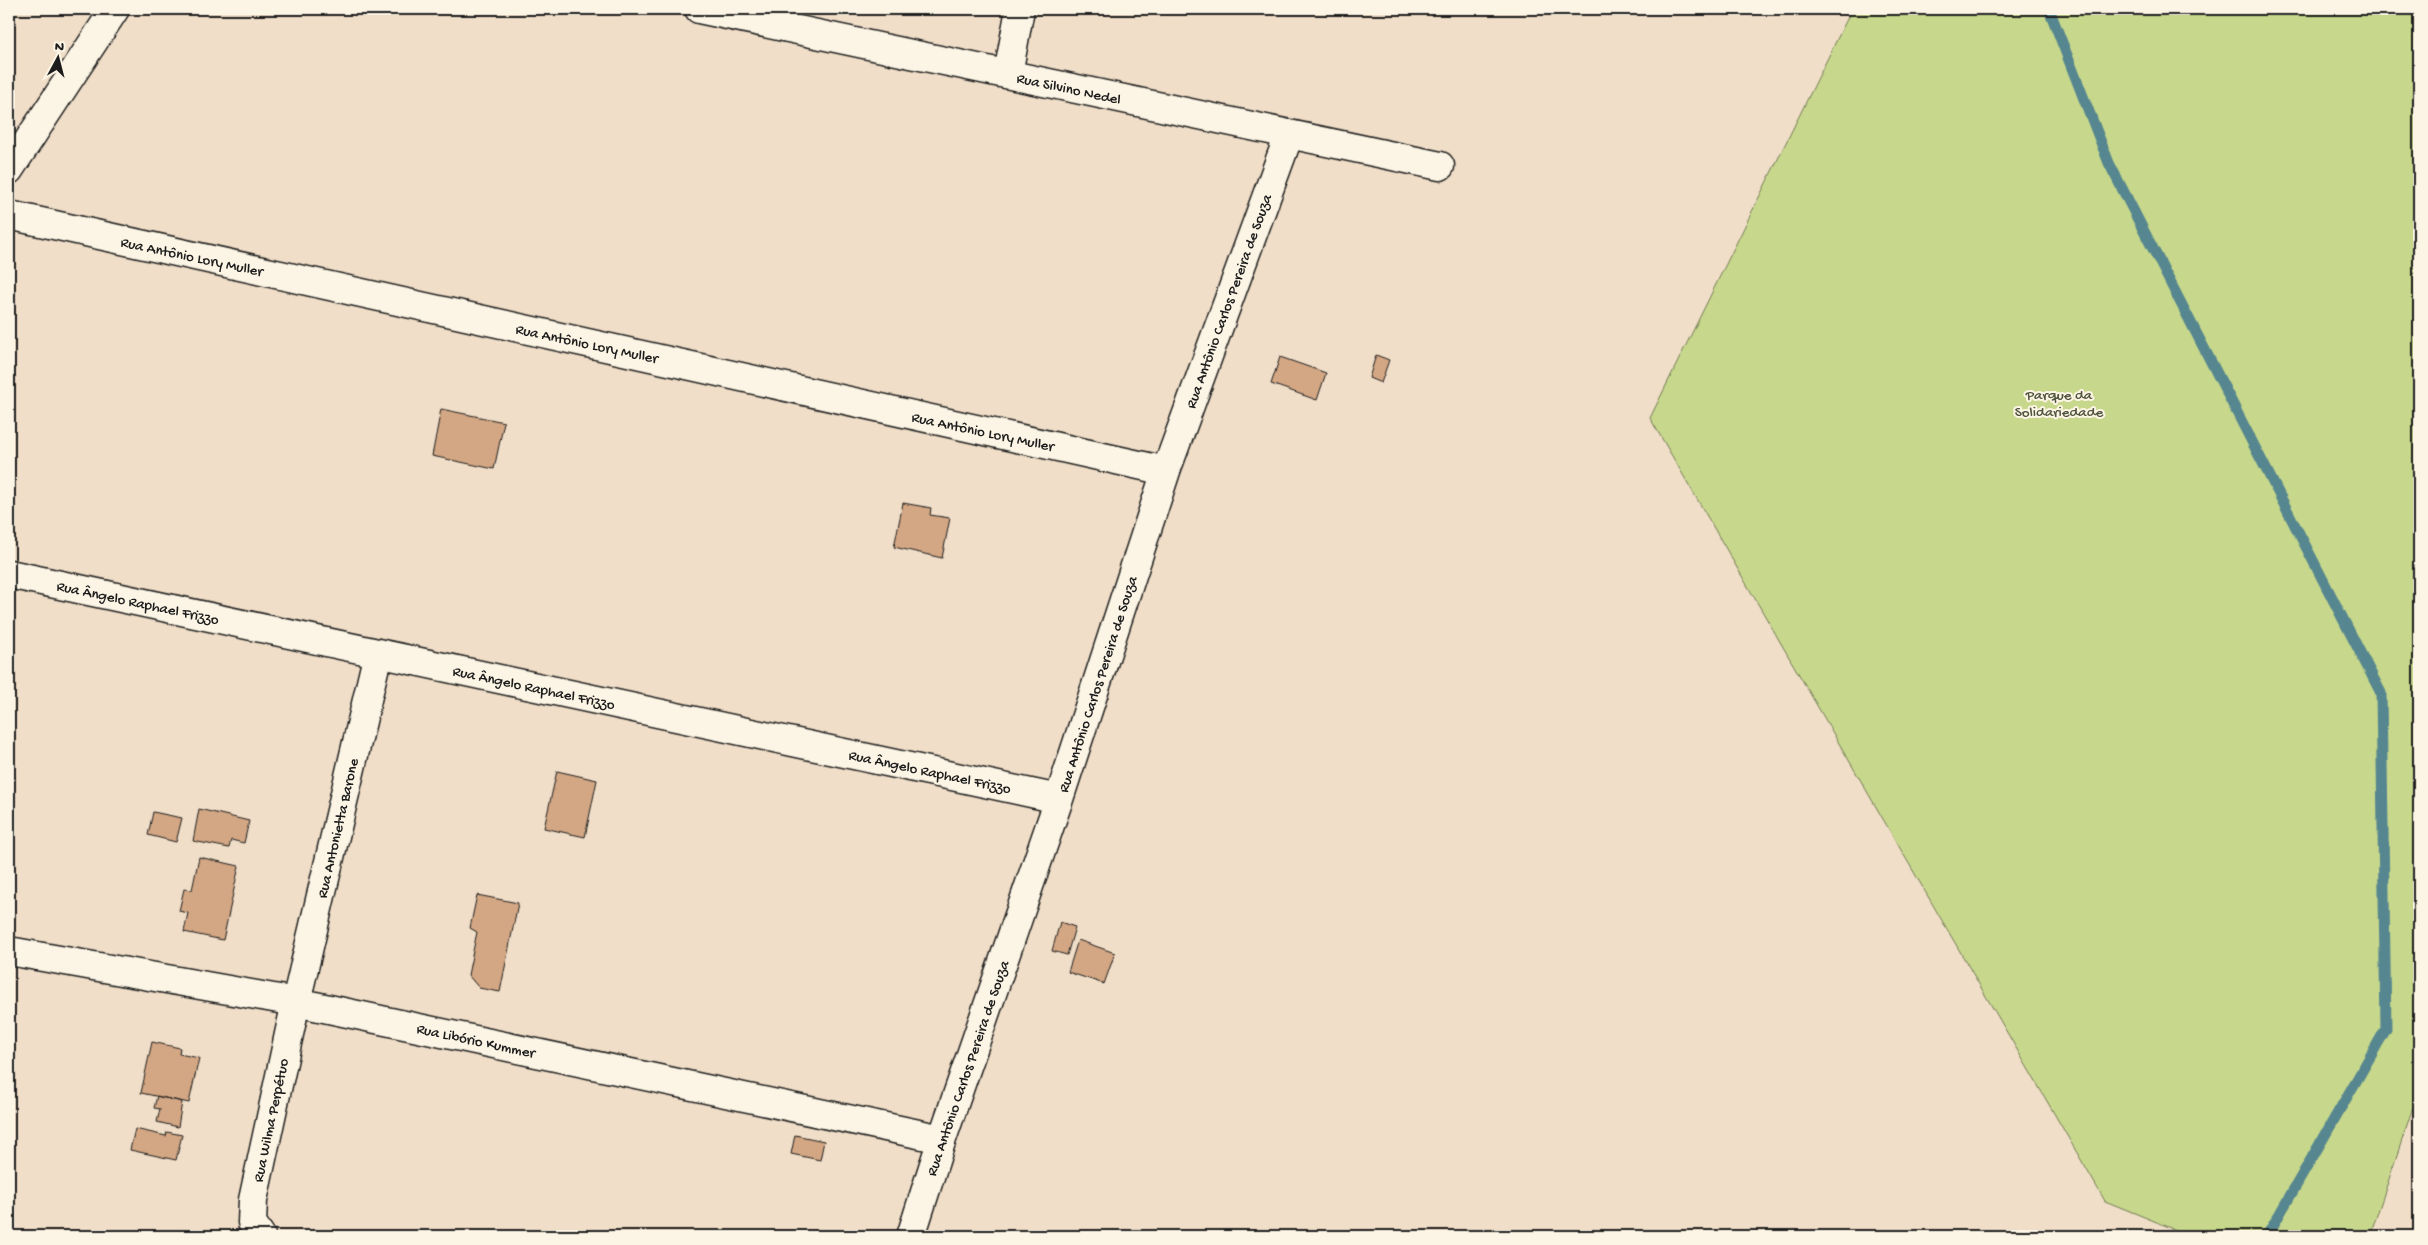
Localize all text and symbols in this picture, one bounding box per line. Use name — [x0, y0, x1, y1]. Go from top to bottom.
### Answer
north arrow — [32, 32, 82, 82]
text: N — [54, 39, 65, 57]
street label: Rua Silvino Nedel — [1015, 70, 1122, 110]
street label: Rua Antônio Carlos Pereira de Souza — [1183, 192, 1277, 411]
street label: Rua Antônio Lory Muller — [119, 234, 266, 282]
street label: Rua Antônio Lory Muller — [514, 321, 661, 369]
park label: Parque da Solidariedade — [2015, 387, 2103, 422]
street label: Rua Antônio Lory Muller — [910, 409, 1057, 457]
street label: Rua Antônio Carlos Pereira de Souza — [1055, 573, 1143, 795]
street label: Rua Ângelo Raphael Frizzo — [55, 578, 221, 630]
street label: Rua Ângelo Raphael Frizzo — [451, 663, 617, 715]
street label: Rua Ângelo Raphael Frizzo — [847, 747, 1013, 799]
street label: Rua Antonietta Barone — [314, 757, 364, 900]
street label: Rua Antônio Carlos Pereira de Souza — [923, 958, 1015, 1179]
street label: Rua Libório Kummer — [415, 1021, 538, 1064]
street label: Rua Wilma Perpétuo — [250, 1057, 294, 1184]

